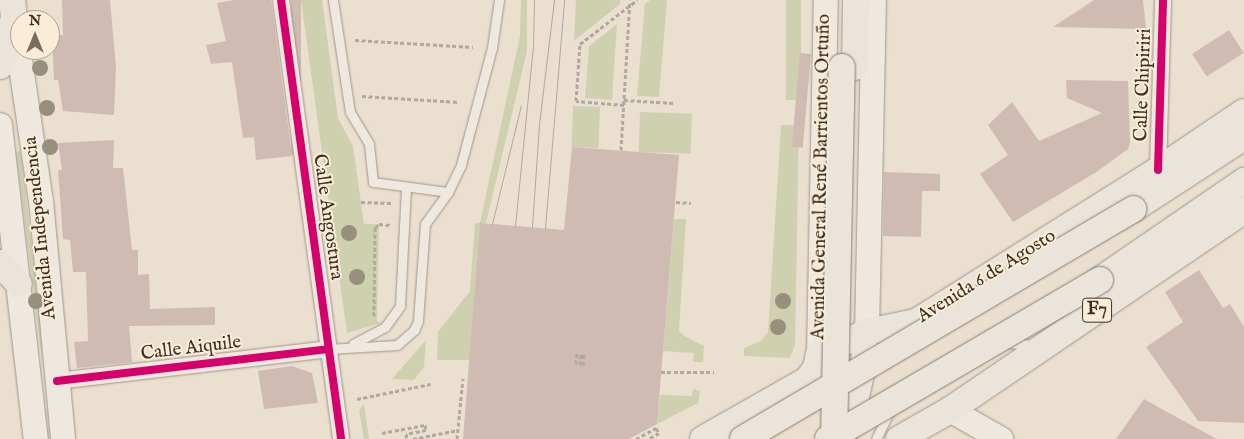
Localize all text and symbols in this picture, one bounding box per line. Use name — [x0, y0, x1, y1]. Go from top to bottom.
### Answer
north arrow — [10, 10, 60, 60]
text: N — [29, 12, 41, 30]
street label: Avenida General René Barrientos Ortuño — [808, 14, 836, 340]
street label: Calle Chipiriri — [1131, 28, 1157, 142]
street label: Avenida Independencia — [20, 135, 62, 321]
street label: Calle Angostura — [307, 153, 347, 281]
street label: Avenida 6 de Agosto — [914, 225, 1060, 329]
road number: F7 — [1082, 294, 1112, 326]
street label: Calle Aiquile — [139, 332, 243, 366]

